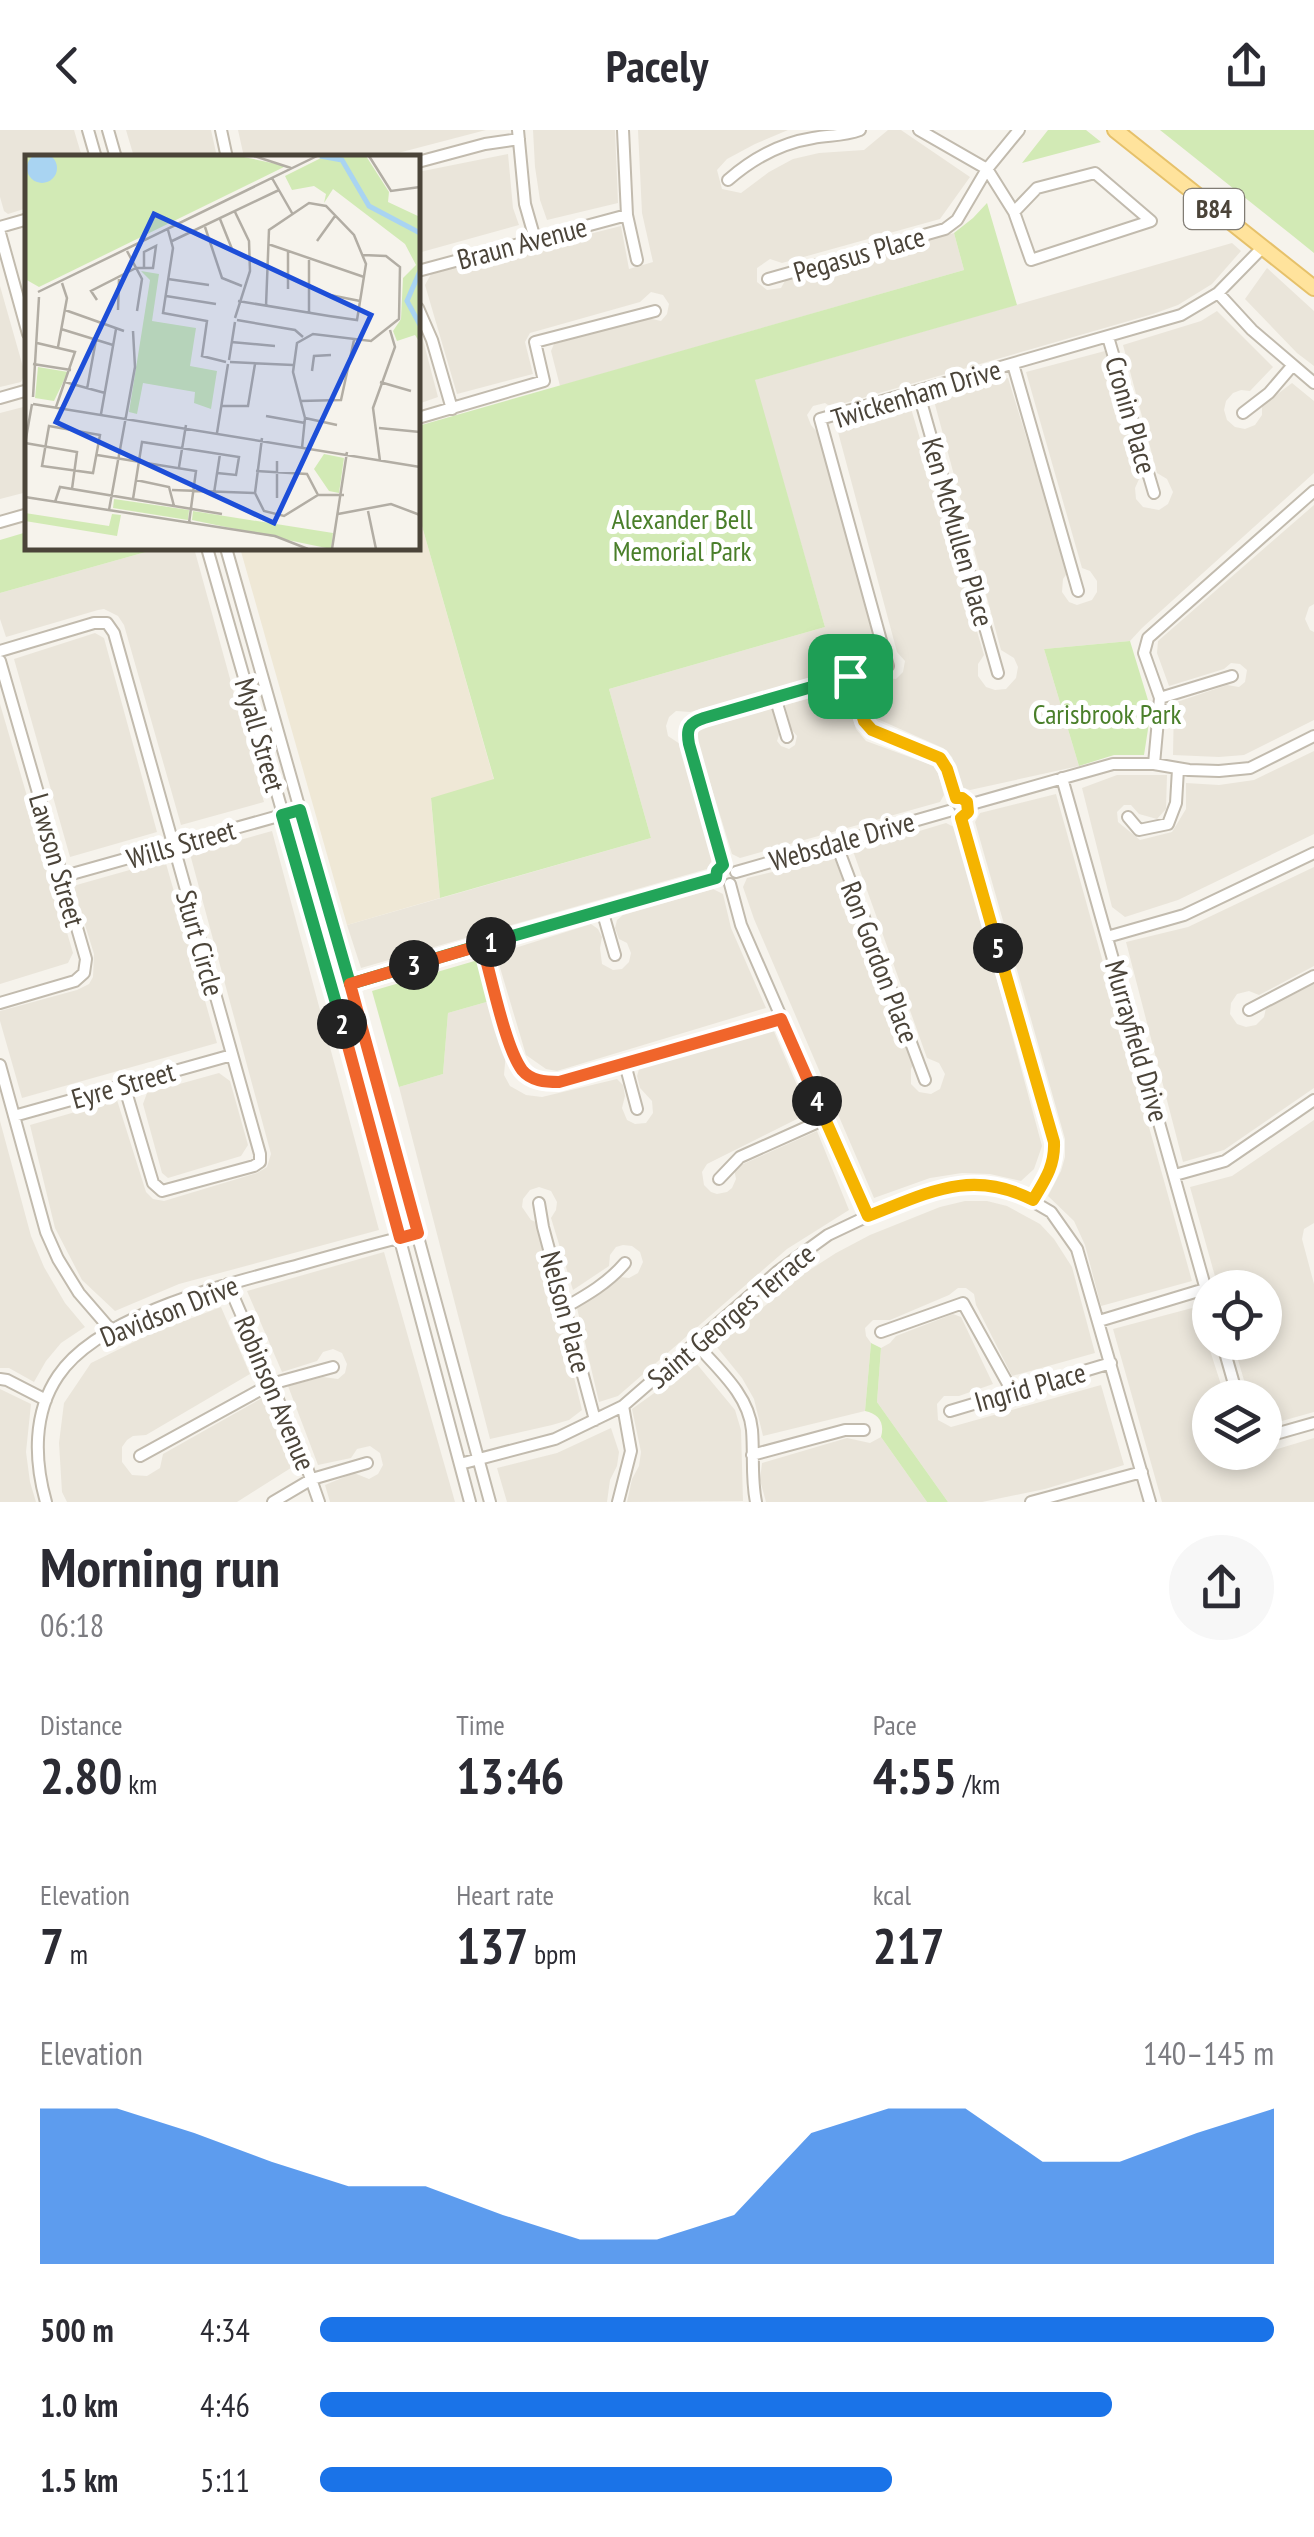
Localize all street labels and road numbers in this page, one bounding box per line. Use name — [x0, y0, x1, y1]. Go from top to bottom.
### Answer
road number: B84 — [1184, 189, 1244, 229]
street label: Braun Avenue — [453, 208, 591, 278]
street label: Pegasus Place — [789, 217, 929, 290]
street label: Twickenham Drive — [827, 350, 1005, 437]
street label: Cronin Place — [1097, 352, 1166, 478]
street label: Ken McMullen Place — [914, 433, 1003, 630]
street label: Myall Street — [227, 674, 294, 796]
street label: Lawson Street — [21, 789, 94, 931]
street label: Websdale Drive — [765, 802, 919, 879]
street label: Wills Street — [122, 810, 240, 877]
street label: Ron Gordon Place — [833, 876, 928, 1048]
street label: Sturt Circle — [168, 886, 233, 1000]
street label: Murrayfield Drive — [1097, 956, 1178, 1126]
street label: Eyre Street — [67, 1052, 179, 1117]
street label: Saint Georges Terrace — [639, 1235, 822, 1396]
street label: Nelson Place — [533, 1247, 600, 1377]
street label: Davidson Drive — [94, 1266, 243, 1355]
street label: Robinson Avenue — [226, 1310, 325, 1476]
street label: Ingrid Place — [970, 1353, 1090, 1420]

